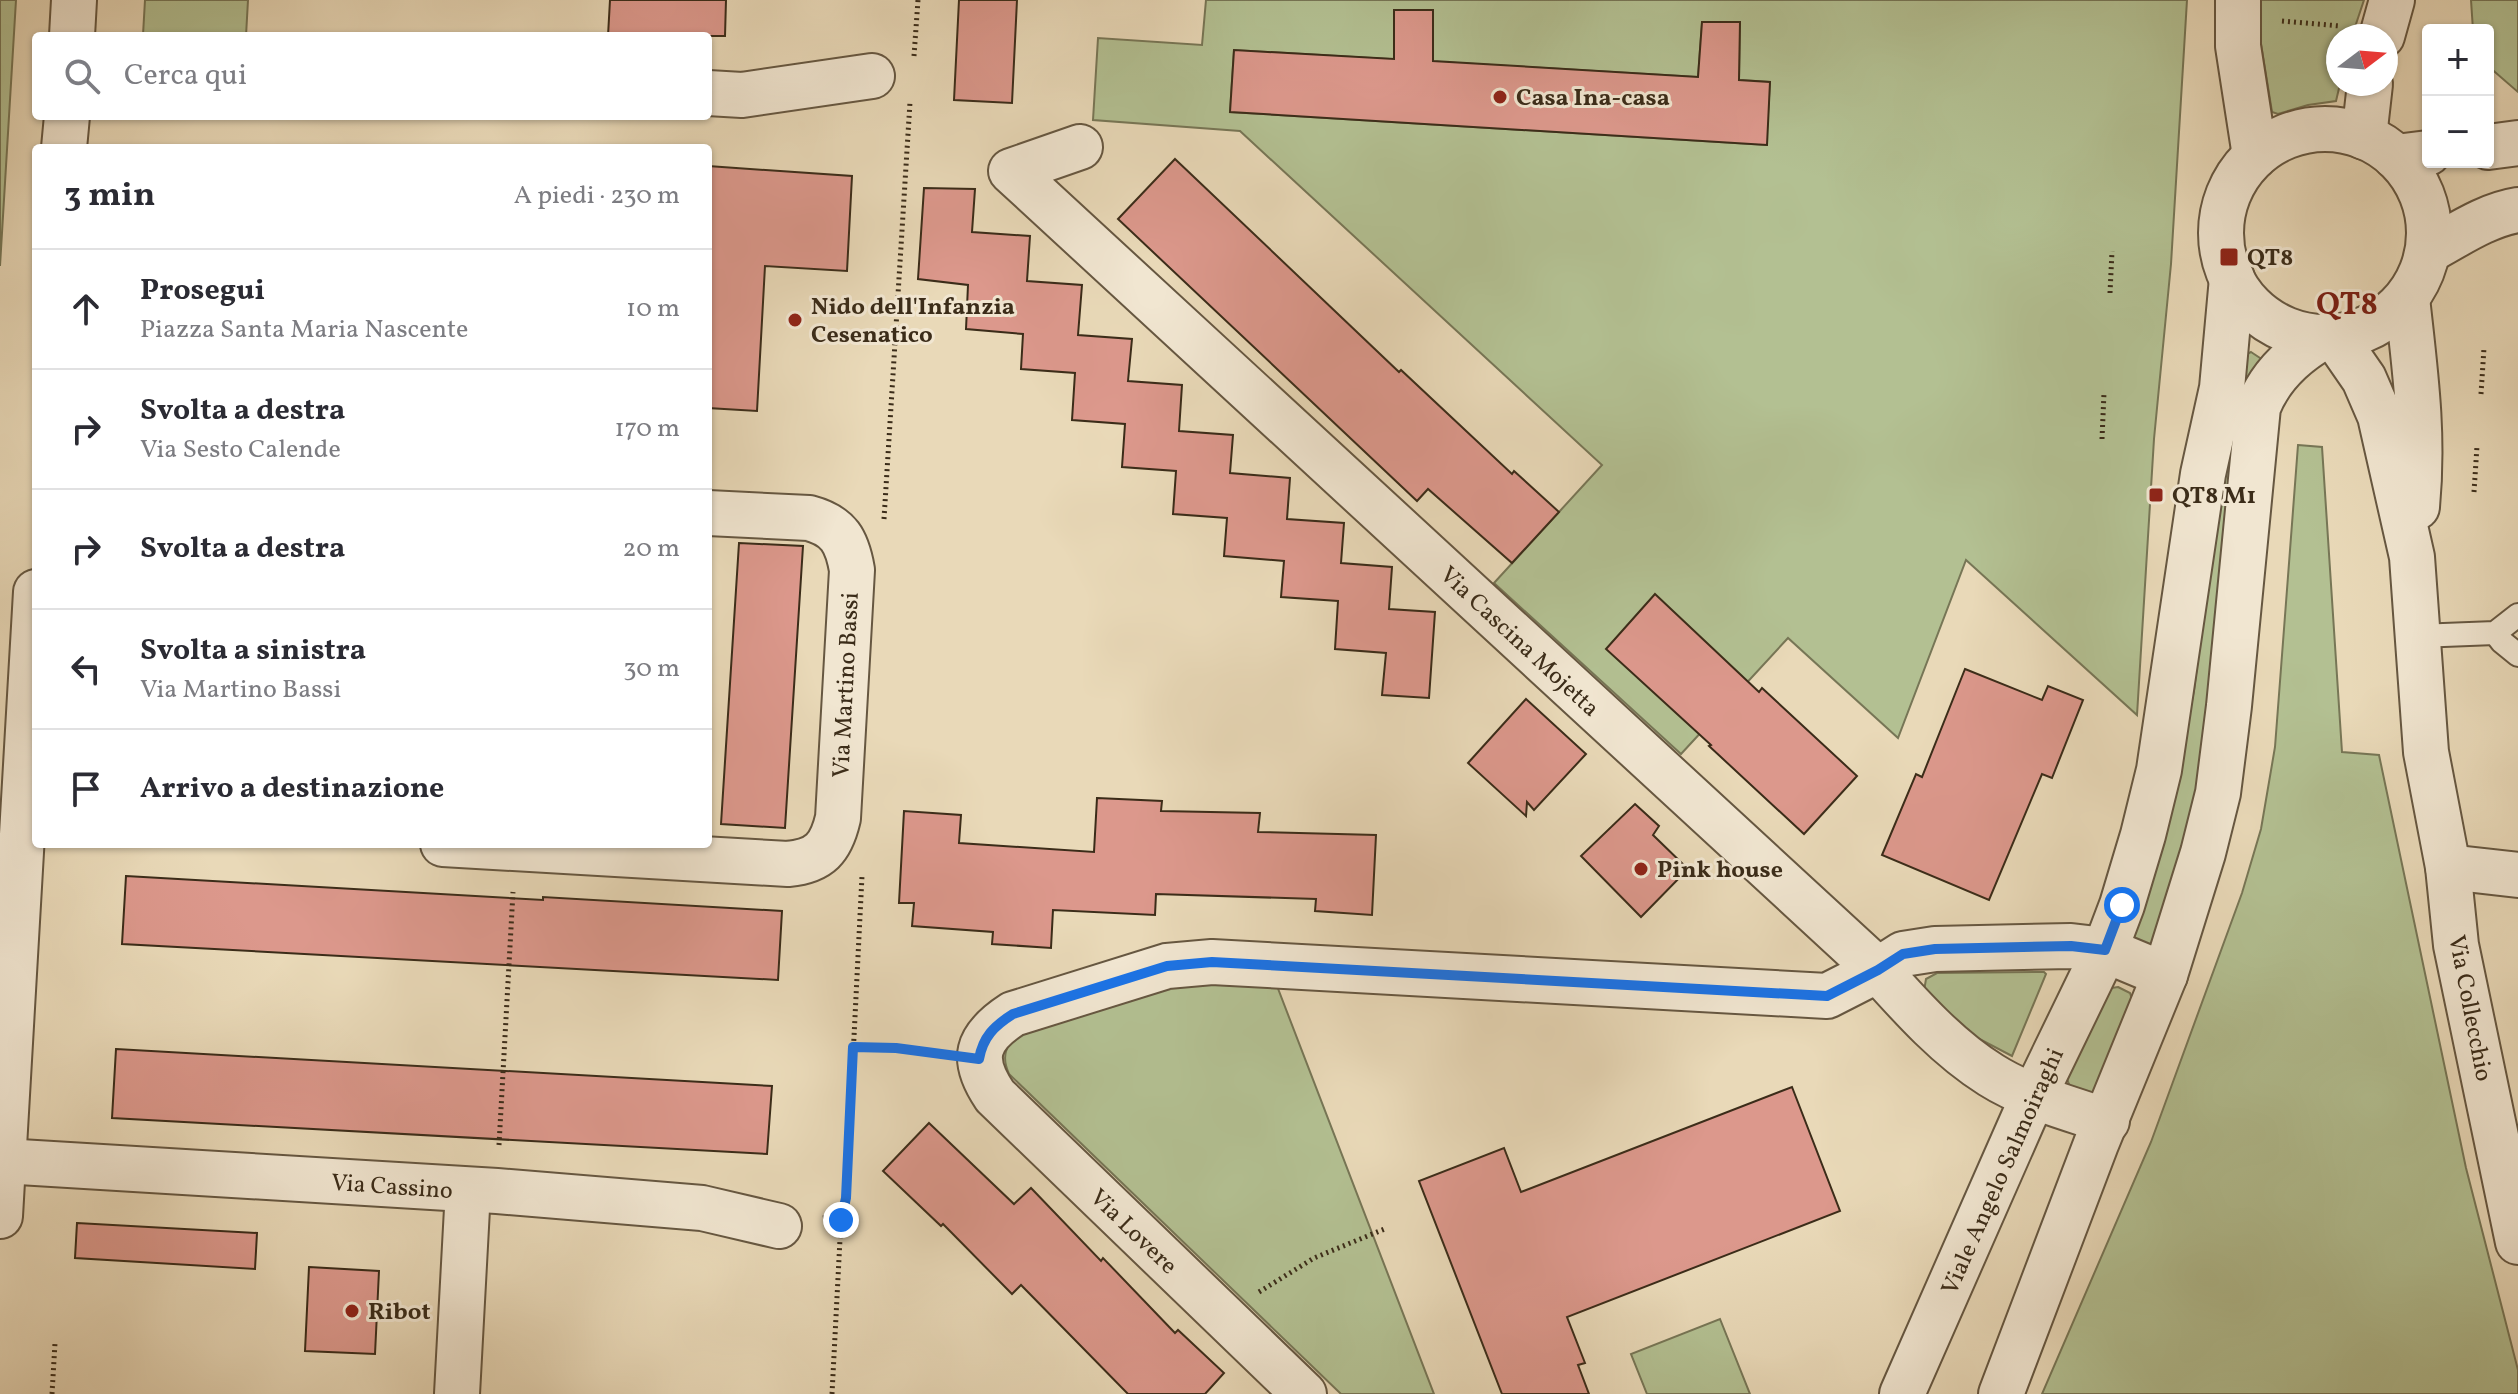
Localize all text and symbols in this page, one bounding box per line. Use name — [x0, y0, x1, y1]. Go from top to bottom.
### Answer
north arrow — [2326, 24, 2398, 96]
map controls — [2422, 24, 2494, 168]
button: + — [2422, 24, 2494, 96]
search box — [32, 32, 712, 120]
icon: search — [60, 54, 104, 98]
text: Cerca qui — [124, 55, 247, 97]
place label: Casa Ina-casa — [1516, 82, 1670, 116]
marker: Casa Ina-casa — [1491, 88, 1509, 106]
button: − — [2422, 96, 2494, 168]
text: 3 min — [64, 173, 155, 220]
text: A piedi · 230 m — [514, 178, 680, 214]
place label: QT8 — [2247, 242, 2293, 276]
marker: QT8 — [2218, 246, 2240, 268]
text: Prosegui — [140, 270, 265, 312]
district label: QT8 — [2316, 284, 2378, 328]
icon: ahead — [64, 287, 108, 331]
text: 10 m — [626, 291, 680, 327]
place label: Nido dell'Infanzia Cesenatico — [811, 291, 1015, 353]
marker: Nido dell'Infanzia Cesenatico — [786, 311, 804, 329]
text: Piazza Santa Maria Nascente — [140, 312, 468, 348]
text: Svolta a destra — [140, 390, 345, 432]
icon: right — [64, 407, 108, 451]
text: 170 m — [615, 411, 680, 447]
text: Via Sesto Calende — [140, 432, 341, 468]
place label: QT8 M1 — [2172, 480, 2256, 514]
marker: QT8 M1 — [2147, 486, 2165, 504]
icon: right — [64, 527, 108, 571]
text: Svolta a destra — [140, 528, 345, 570]
text: 20 m — [622, 531, 680, 567]
street label: Via Cascina Mojetta — [1431, 559, 1606, 726]
street label: Via Martino Bassi — [825, 591, 869, 779]
text: Svolta a sinistra — [140, 630, 366, 672]
icon: left — [64, 647, 108, 691]
text: 30 m — [623, 651, 680, 687]
text: Via Martino Bassi — [140, 672, 341, 708]
icon: arrive — [64, 767, 108, 811]
text: Arrivo a destinazione — [140, 768, 444, 810]
place label: Pink house — [1657, 854, 1783, 888]
marker: Pink house — [1632, 860, 1650, 878]
route start — [2104, 887, 2140, 923]
street label: Via Collecchio — [2438, 932, 2500, 1084]
street label: Viale Angelo Salmoiraghi — [1934, 1043, 2074, 1301]
street label: Via Cassino — [330, 1167, 454, 1209]
street label: Via Lovere — [1081, 1182, 1184, 1283]
route end — [823, 1202, 859, 1238]
place label: Ribot — [368, 1296, 430, 1330]
marker: Ribot — [343, 1302, 361, 1320]

